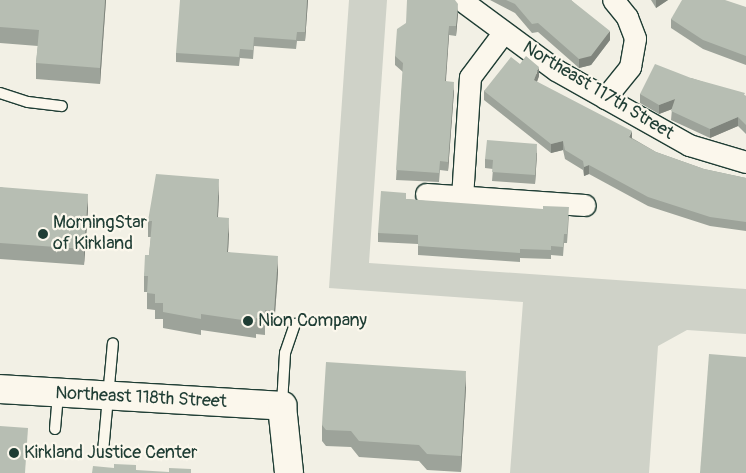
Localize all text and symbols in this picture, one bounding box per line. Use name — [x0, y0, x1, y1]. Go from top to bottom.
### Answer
street label: Northeast 117th Street — [519, 37, 677, 145]
place label: MorningStar of Kirkland — [53, 213, 147, 255]
marker: MorningStar of Kirkland — [37, 228, 49, 240]
place label: Nion Company — [258, 310, 367, 332]
marker: Nion Company — [242, 315, 254, 327]
street label: Northeast 118th Street — [55, 383, 227, 413]
place label: Kirkland Justice Center — [24, 442, 197, 464]
marker: Kirkland Justice Center — [8, 447, 20, 459]

